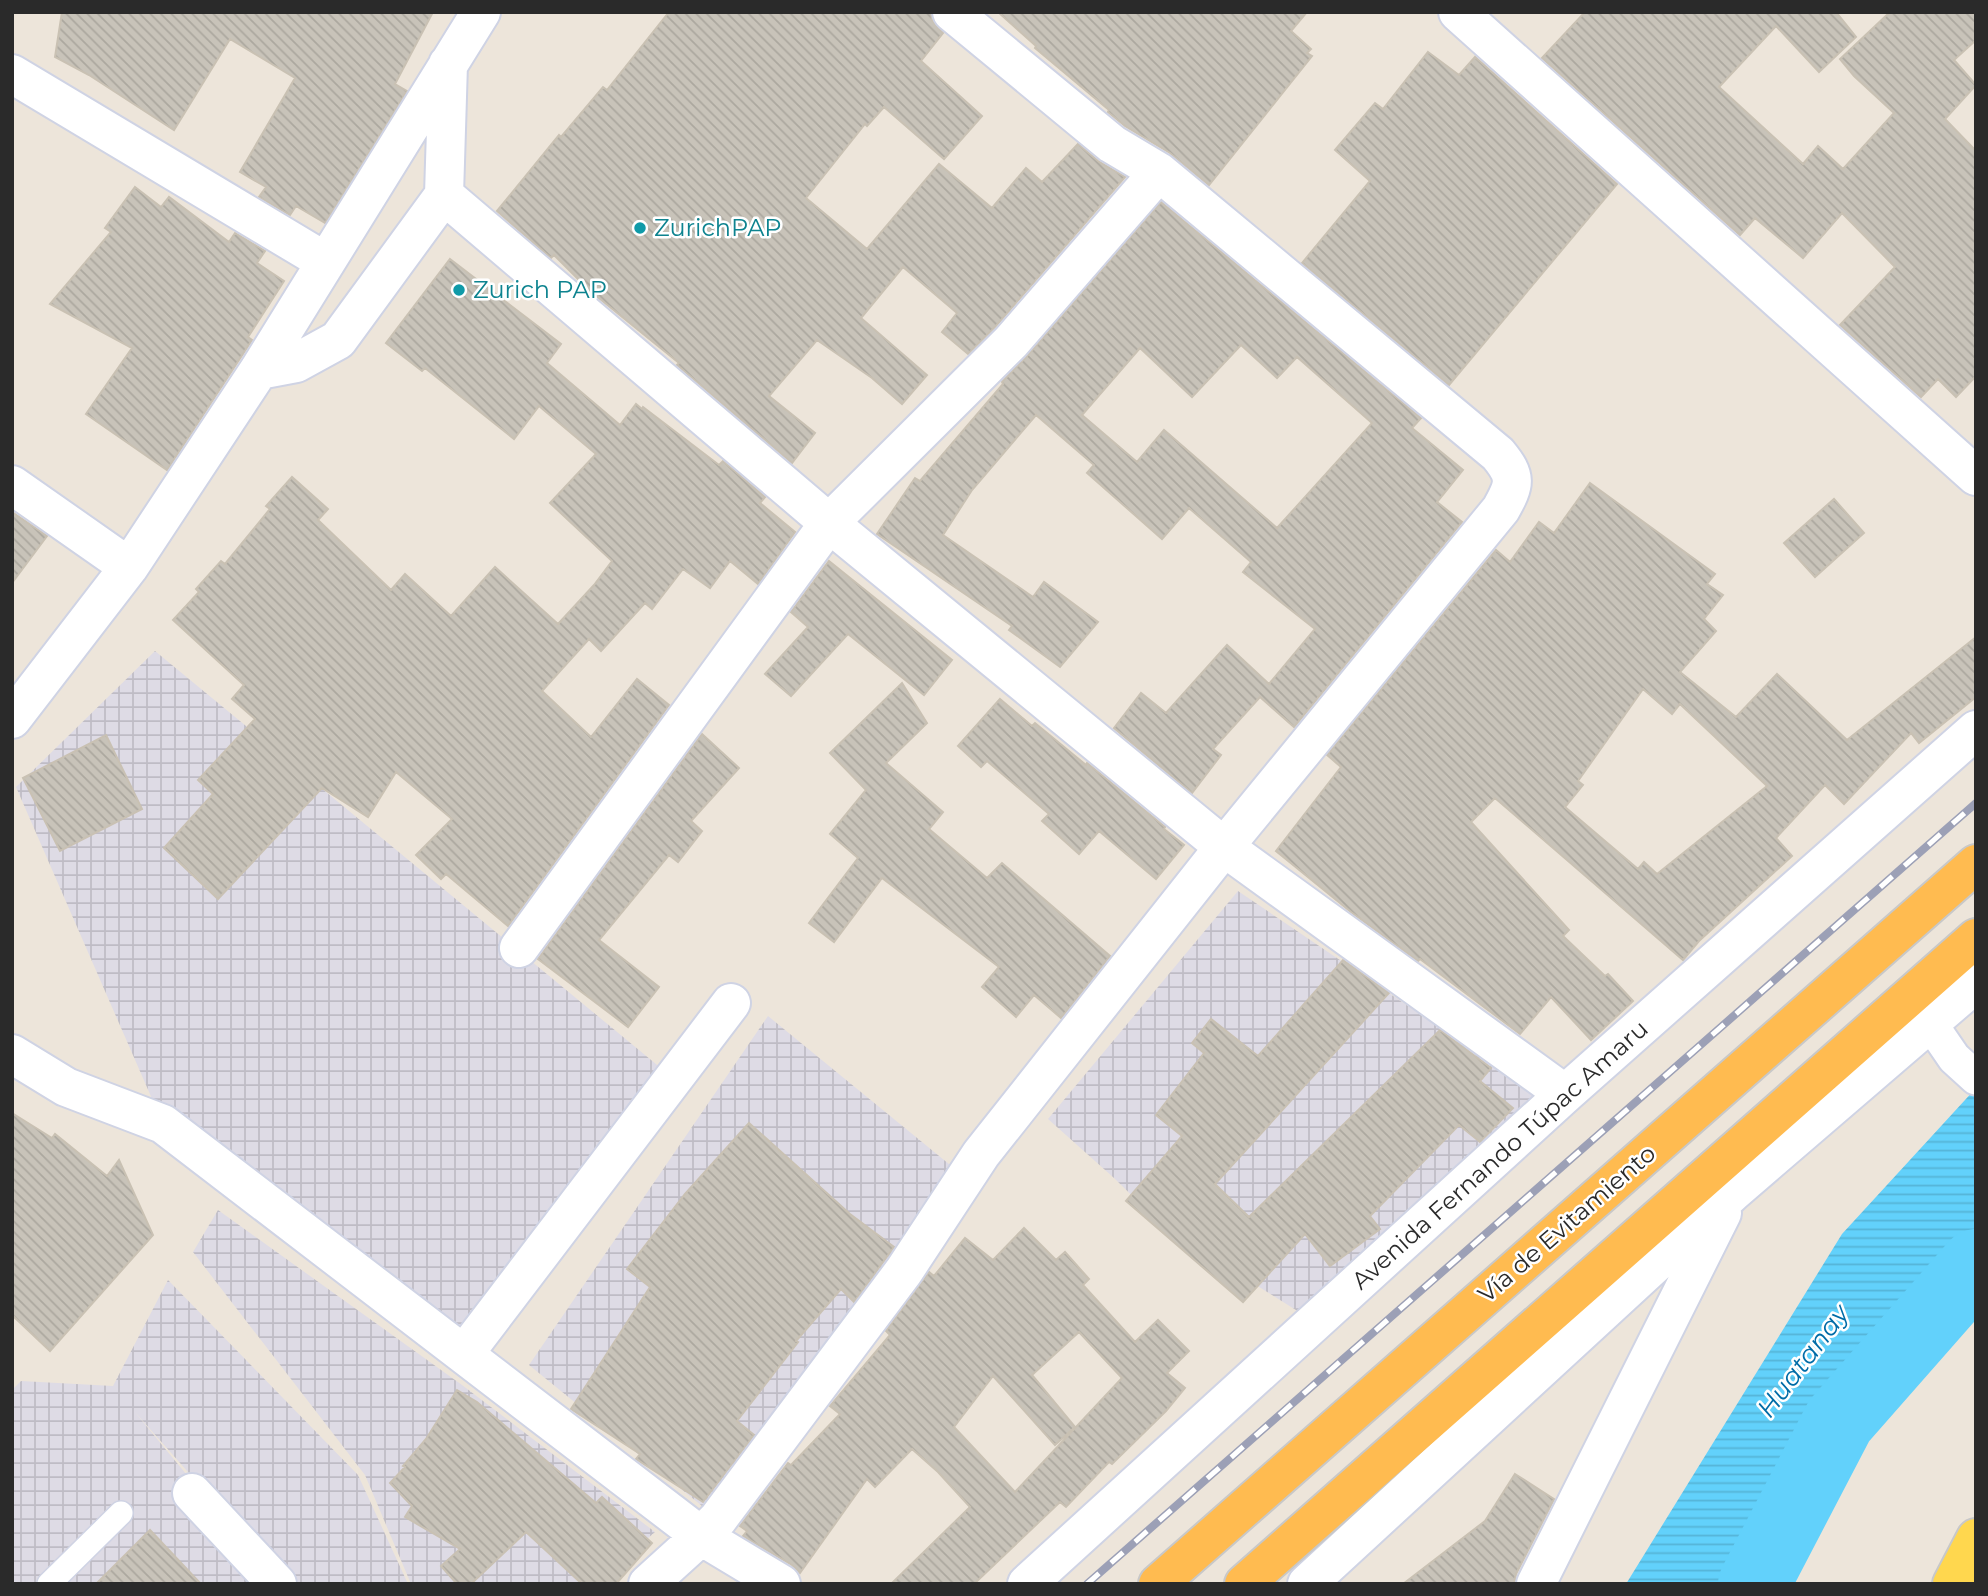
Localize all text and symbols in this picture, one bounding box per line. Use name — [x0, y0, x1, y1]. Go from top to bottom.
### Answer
place label: ZurichPAP — [654, 213, 782, 242]
marker: ZurichPAP — [632, 220, 648, 236]
place label: Zurich PAP — [473, 275, 607, 304]
marker: Zurich PAP — [451, 282, 467, 298]
street label: Avenida Fernando Túpac Amaru — [1346, 1014, 1654, 1295]
street label: Vía de Evitamiento — [1472, 1139, 1661, 1309]
water label: Huatanay — [1750, 1297, 1857, 1424]

